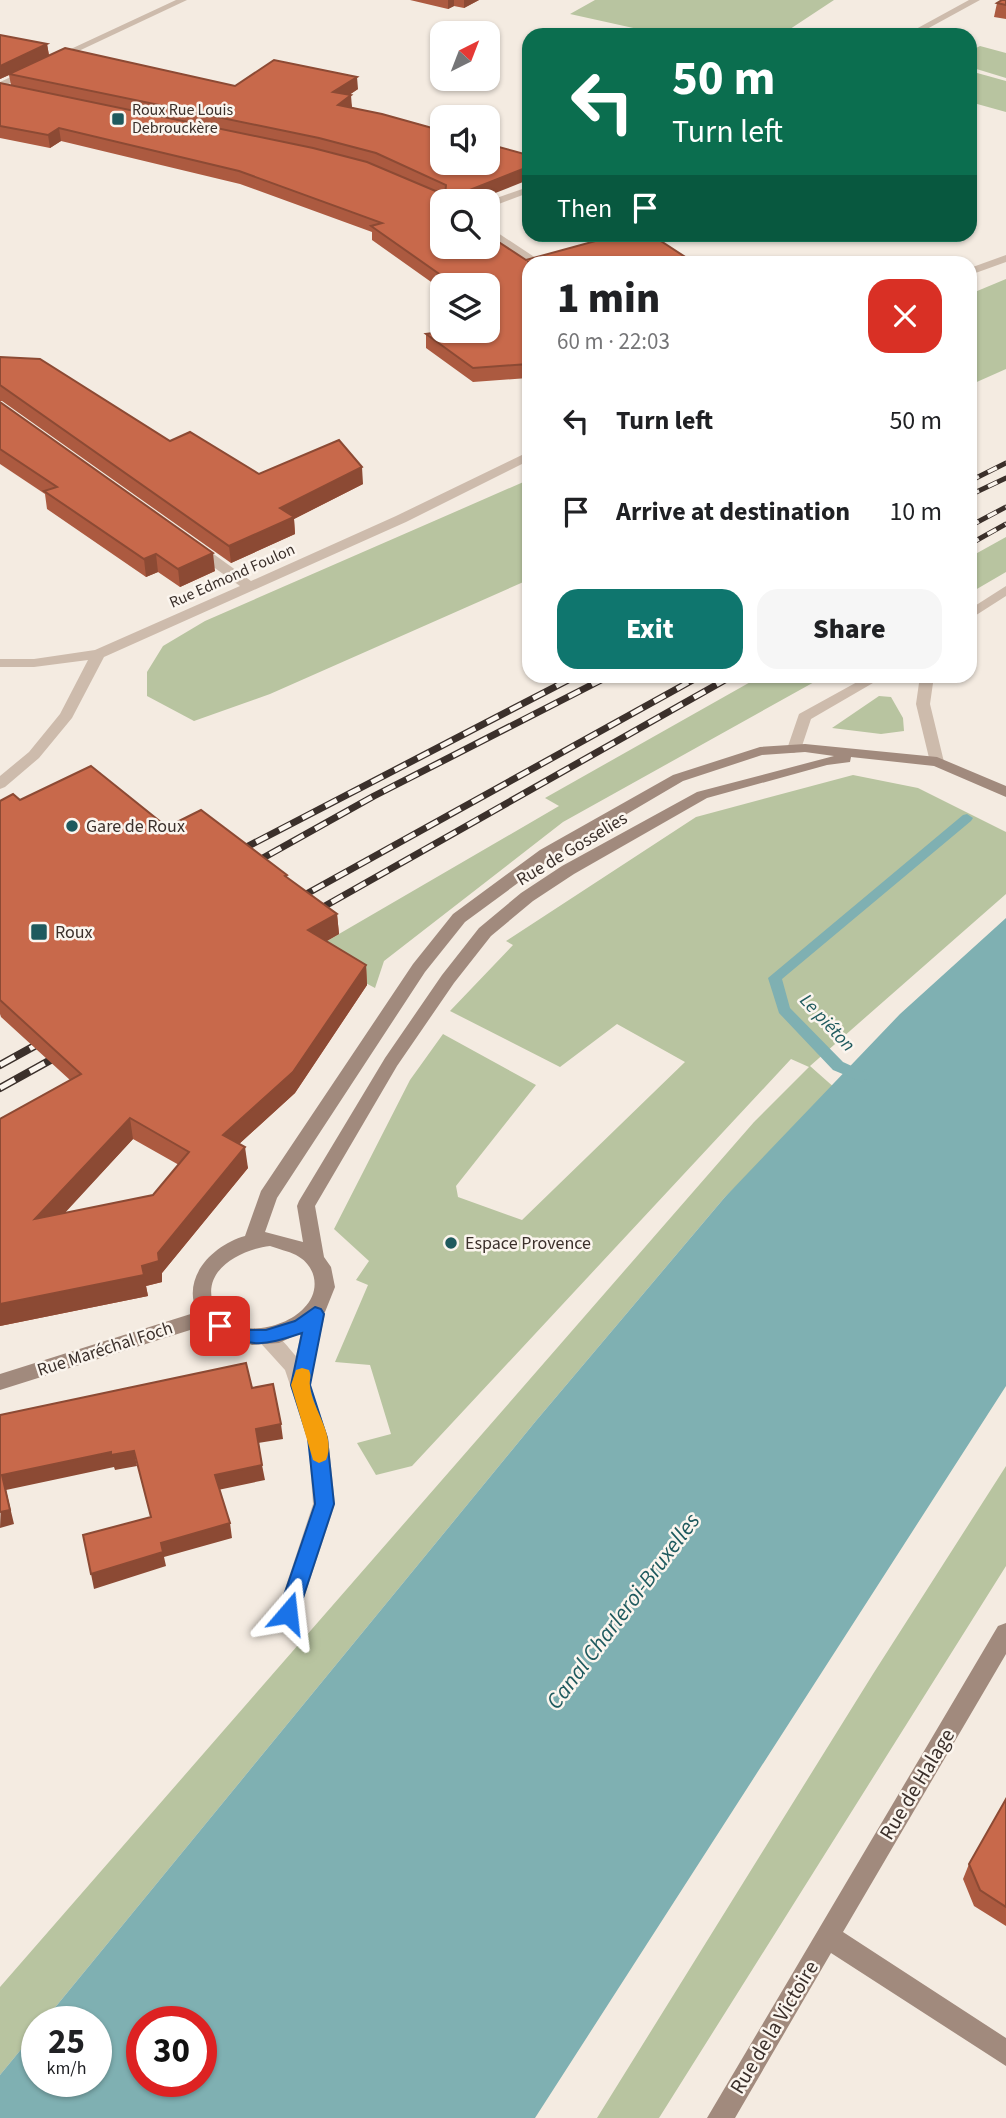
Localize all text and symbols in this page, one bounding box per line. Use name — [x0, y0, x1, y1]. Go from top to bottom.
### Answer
north arrow — [430, 21, 500, 91]
map controls — [430, 21, 500, 343]
text: 50 m — [672, 44, 776, 114]
icon: left — [557, 56, 648, 147]
place label: Roux Rue Louis Debrouckère — [132, 99, 233, 139]
button: sound — [430, 105, 500, 175]
text: Turn left — [672, 109, 783, 155]
marker: Roux Rue Louis Debrouckère — [110, 111, 126, 127]
button: search — [430, 189, 500, 259]
icon: arrive — [626, 189, 664, 227]
text: Then — [557, 190, 612, 227]
text: 1 min — [557, 269, 660, 329]
button: layers — [430, 273, 500, 343]
button: close — [868, 279, 942, 353]
text: 60 m · 22:03 — [557, 325, 670, 358]
icon: left — [557, 402, 595, 440]
text: Turn left — [616, 402, 713, 439]
text: 50 m — [889, 402, 942, 439]
icon: arrive — [557, 493, 595, 531]
text: Arrive at destination — [616, 493, 850, 530]
text: 10 m — [889, 493, 942, 530]
street label: Rue Edmond Foulon — [166, 538, 298, 614]
button: Exit — [557, 589, 743, 669]
button: Share — [757, 589, 942, 669]
street label: Rue de Gosselies — [512, 806, 632, 892]
place label: Gare de Roux — [86, 814, 185, 839]
marker: Gare de Roux — [64, 818, 80, 834]
place label: Roux — [55, 920, 93, 945]
marker: Roux — [29, 922, 49, 942]
water label: Le piéton — [793, 988, 861, 1058]
place label: Espace Provence — [465, 1231, 591, 1256]
marker: Espace Provence — [443, 1235, 459, 1251]
pin — [190, 1296, 250, 1356]
icon: arrive — [201, 1307, 239, 1345]
street label: Rue Maréchal Foch — [34, 1315, 176, 1383]
water label: Canal Charleroi-Bruxelles — [538, 1506, 708, 1716]
position arrow — [251, 1576, 325, 1650]
street label: Rue de Halage — [872, 1723, 962, 1845]
street label: Rue de la Victoire — [722, 1955, 826, 2099]
speed limit sign: 30 — [126, 2006, 217, 2097]
text: 25 — [48, 2017, 85, 2067]
text: km/h — [47, 2056, 86, 2081]

